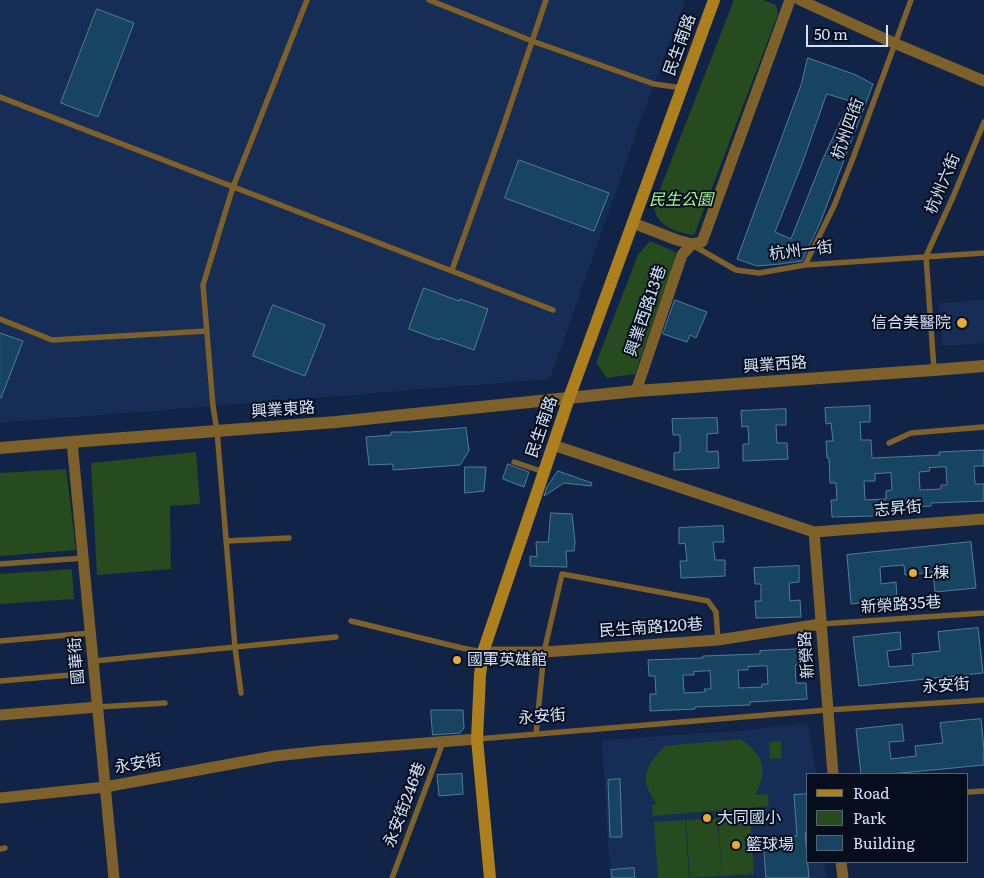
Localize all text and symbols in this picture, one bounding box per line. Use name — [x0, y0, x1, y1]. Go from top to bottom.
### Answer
street label: 民生南路 — [660, 12, 700, 78]
scale bar — [809, 15, 892, 47]
text: 50 m — [814, 22, 848, 45]
street label: 杭州四街 — [828, 96, 868, 162]
street label: 杭州六街 — [922, 151, 964, 217]
park label: 民生公園 — [649, 190, 713, 210]
street label: 杭州一街 — [768, 238, 834, 264]
street label: 興業西路13巷 — [621, 263, 671, 359]
place label: 信合美醫院 — [871, 313, 951, 333]
marker: 信合美醫院 — [955, 316, 969, 330]
street label: 興業西路 — [742, 353, 808, 377]
street label: 民生南路 — [523, 394, 561, 460]
street label: 興業東路 — [250, 398, 316, 422]
street label: 志昇街 — [873, 497, 923, 521]
place label: L棟 — [923, 563, 949, 583]
marker: L棟 — [907, 567, 919, 579]
street label: 新榮路35巷 — [860, 593, 942, 617]
street label: 民生南路120巷 — [599, 615, 703, 641]
street label: 新榮路 — [796, 630, 818, 680]
street label: 國華街 — [65, 636, 89, 686]
place label: 國軍英雄館 — [467, 650, 547, 670]
marker: 國軍英雄館 — [451, 654, 463, 666]
street label: 永安街 — [921, 675, 971, 697]
street label: 永安街 — [517, 705, 567, 729]
street label: 永安街 — [113, 750, 163, 778]
street label: 永安街246巷 — [380, 760, 430, 850]
legend — [806, 773, 969, 863]
text: Road — [853, 781, 889, 804]
text: Park — [853, 806, 886, 829]
place label: 大同國小 — [717, 808, 781, 828]
marker: 大同國小 — [701, 812, 713, 824]
text: Building — [853, 831, 915, 854]
place label: 籃球場 — [746, 835, 794, 855]
marker: 籃球場 — [730, 839, 742, 851]

